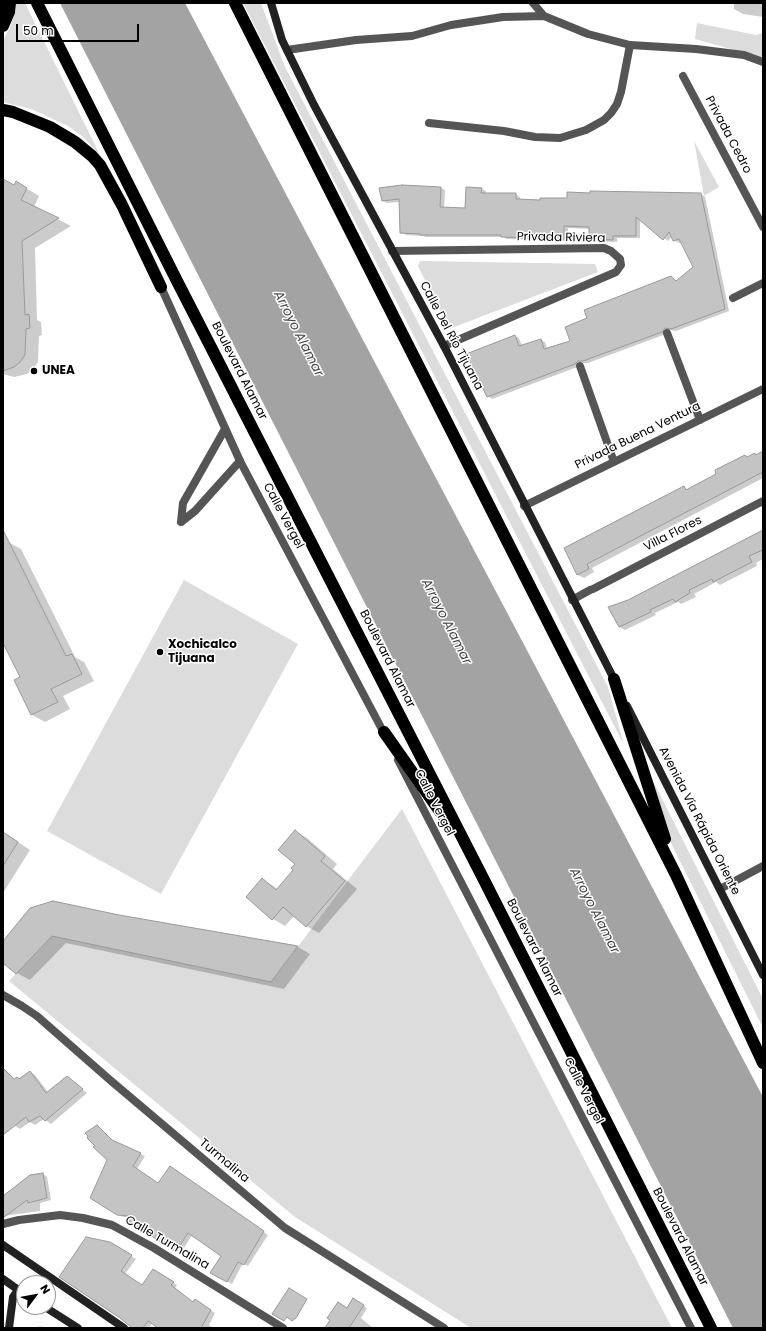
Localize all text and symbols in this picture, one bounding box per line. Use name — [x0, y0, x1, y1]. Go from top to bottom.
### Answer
scale bar — [18, 16, 141, 42]
text: 50 m — [23, 22, 54, 39]
street label: Privada Cedro — [702, 94, 754, 176]
street label: Privada Riviera — [517, 230, 605, 246]
street label: Calle Del Río Tijuana — [416, 279, 486, 393]
water label: Arroyo Alamar — [270, 289, 326, 379]
street label: Boulevard Alamar — [208, 320, 270, 422]
place label: UNEA — [42, 364, 75, 378]
marker: UNEA — [29, 366, 39, 376]
street label: Privada Buena Ventura — [573, 399, 703, 473]
street label: Calle Vergel — [260, 481, 306, 551]
street label: Villa Flores — [642, 513, 704, 555]
water label: Arroyo Alamar — [418, 577, 474, 667]
street label: Boulevard Alamar — [356, 608, 418, 710]
place label: Xochicalco Tijuana — [168, 638, 237, 666]
marker: Xochicalco Tijuana — [155, 647, 165, 657]
street label: Avenida Vía Rápida Oriente — [655, 744, 743, 898]
street label: Calle Vergel — [411, 767, 457, 839]
water label: Arroyo Alamar — [566, 866, 622, 956]
street label: Boulevard Alamar — [503, 897, 565, 999]
street label: Calle Vergel — [560, 1055, 606, 1127]
street label: Turmalina — [196, 1136, 252, 1186]
street label: Boulevard Alamar — [649, 1186, 711, 1288]
street label: Calle Turmalina — [122, 1213, 212, 1273]
north arrow — [16, 1275, 56, 1315]
text: N — [36, 1281, 54, 1297]

